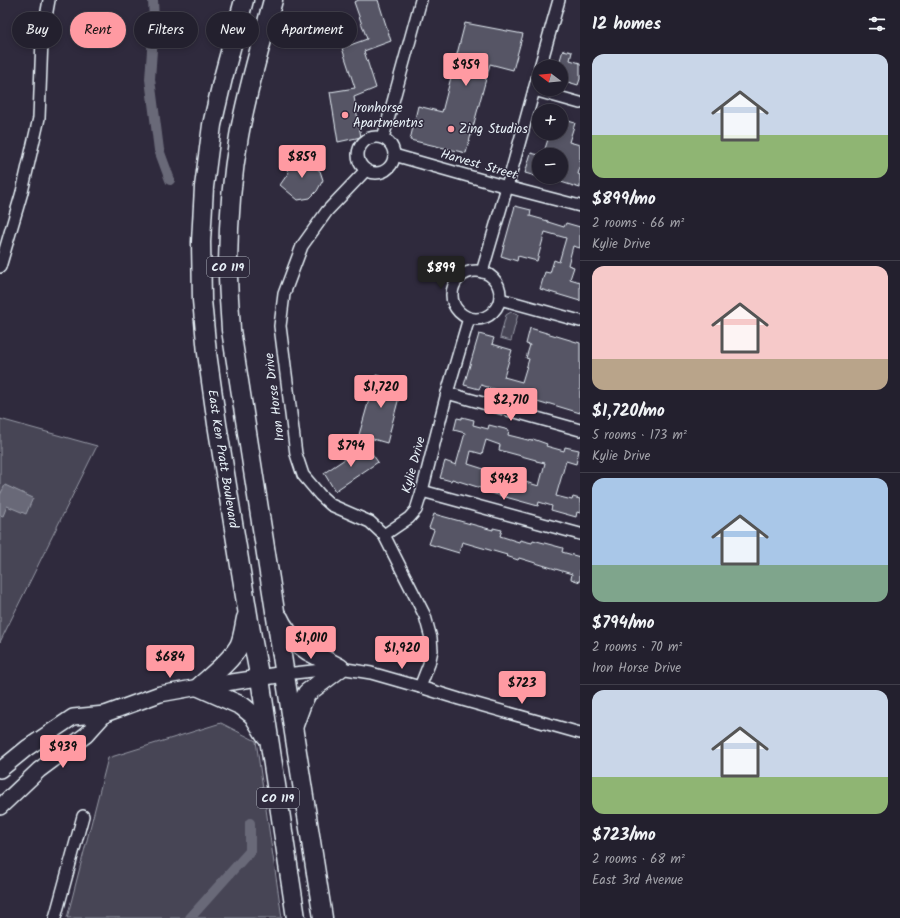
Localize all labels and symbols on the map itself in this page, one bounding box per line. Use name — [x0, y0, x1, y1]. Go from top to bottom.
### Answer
pin: $959 — [442, 53, 490, 87]
north arrow — [532, 60, 568, 96]
place label: Ironhorse Apartmentns — [353, 98, 424, 134]
marker: Ironhorse Apartmentns — [340, 110, 350, 120]
place label: Zing Studios — [459, 119, 528, 140]
marker: Zing Studios — [446, 124, 456, 134]
street label: Harvest Street — [438, 144, 521, 186]
pin: $859 — [278, 145, 326, 179]
pin: $899 — [417, 256, 465, 290]
road number: CO 119 — [207, 257, 249, 277]
street label: Iron Horse Drive — [259, 351, 291, 442]
pin: $1,720 — [348, 375, 414, 409]
street label: East Ken Pratt Boulevard — [202, 388, 244, 530]
pin: $2,710 — [478, 388, 544, 422]
pin: $794 — [327, 434, 375, 468]
street label: Kylie Drive — [396, 434, 432, 496]
pin: $943 — [480, 467, 528, 501]
pin: $1,010 — [278, 626, 344, 660]
pin: $1,920 — [369, 636, 435, 670]
pin: $684 — [146, 645, 194, 679]
pin: $723 — [498, 671, 546, 705]
pin: $939 — [39, 735, 87, 769]
road number: CO 119 — [257, 788, 299, 808]

